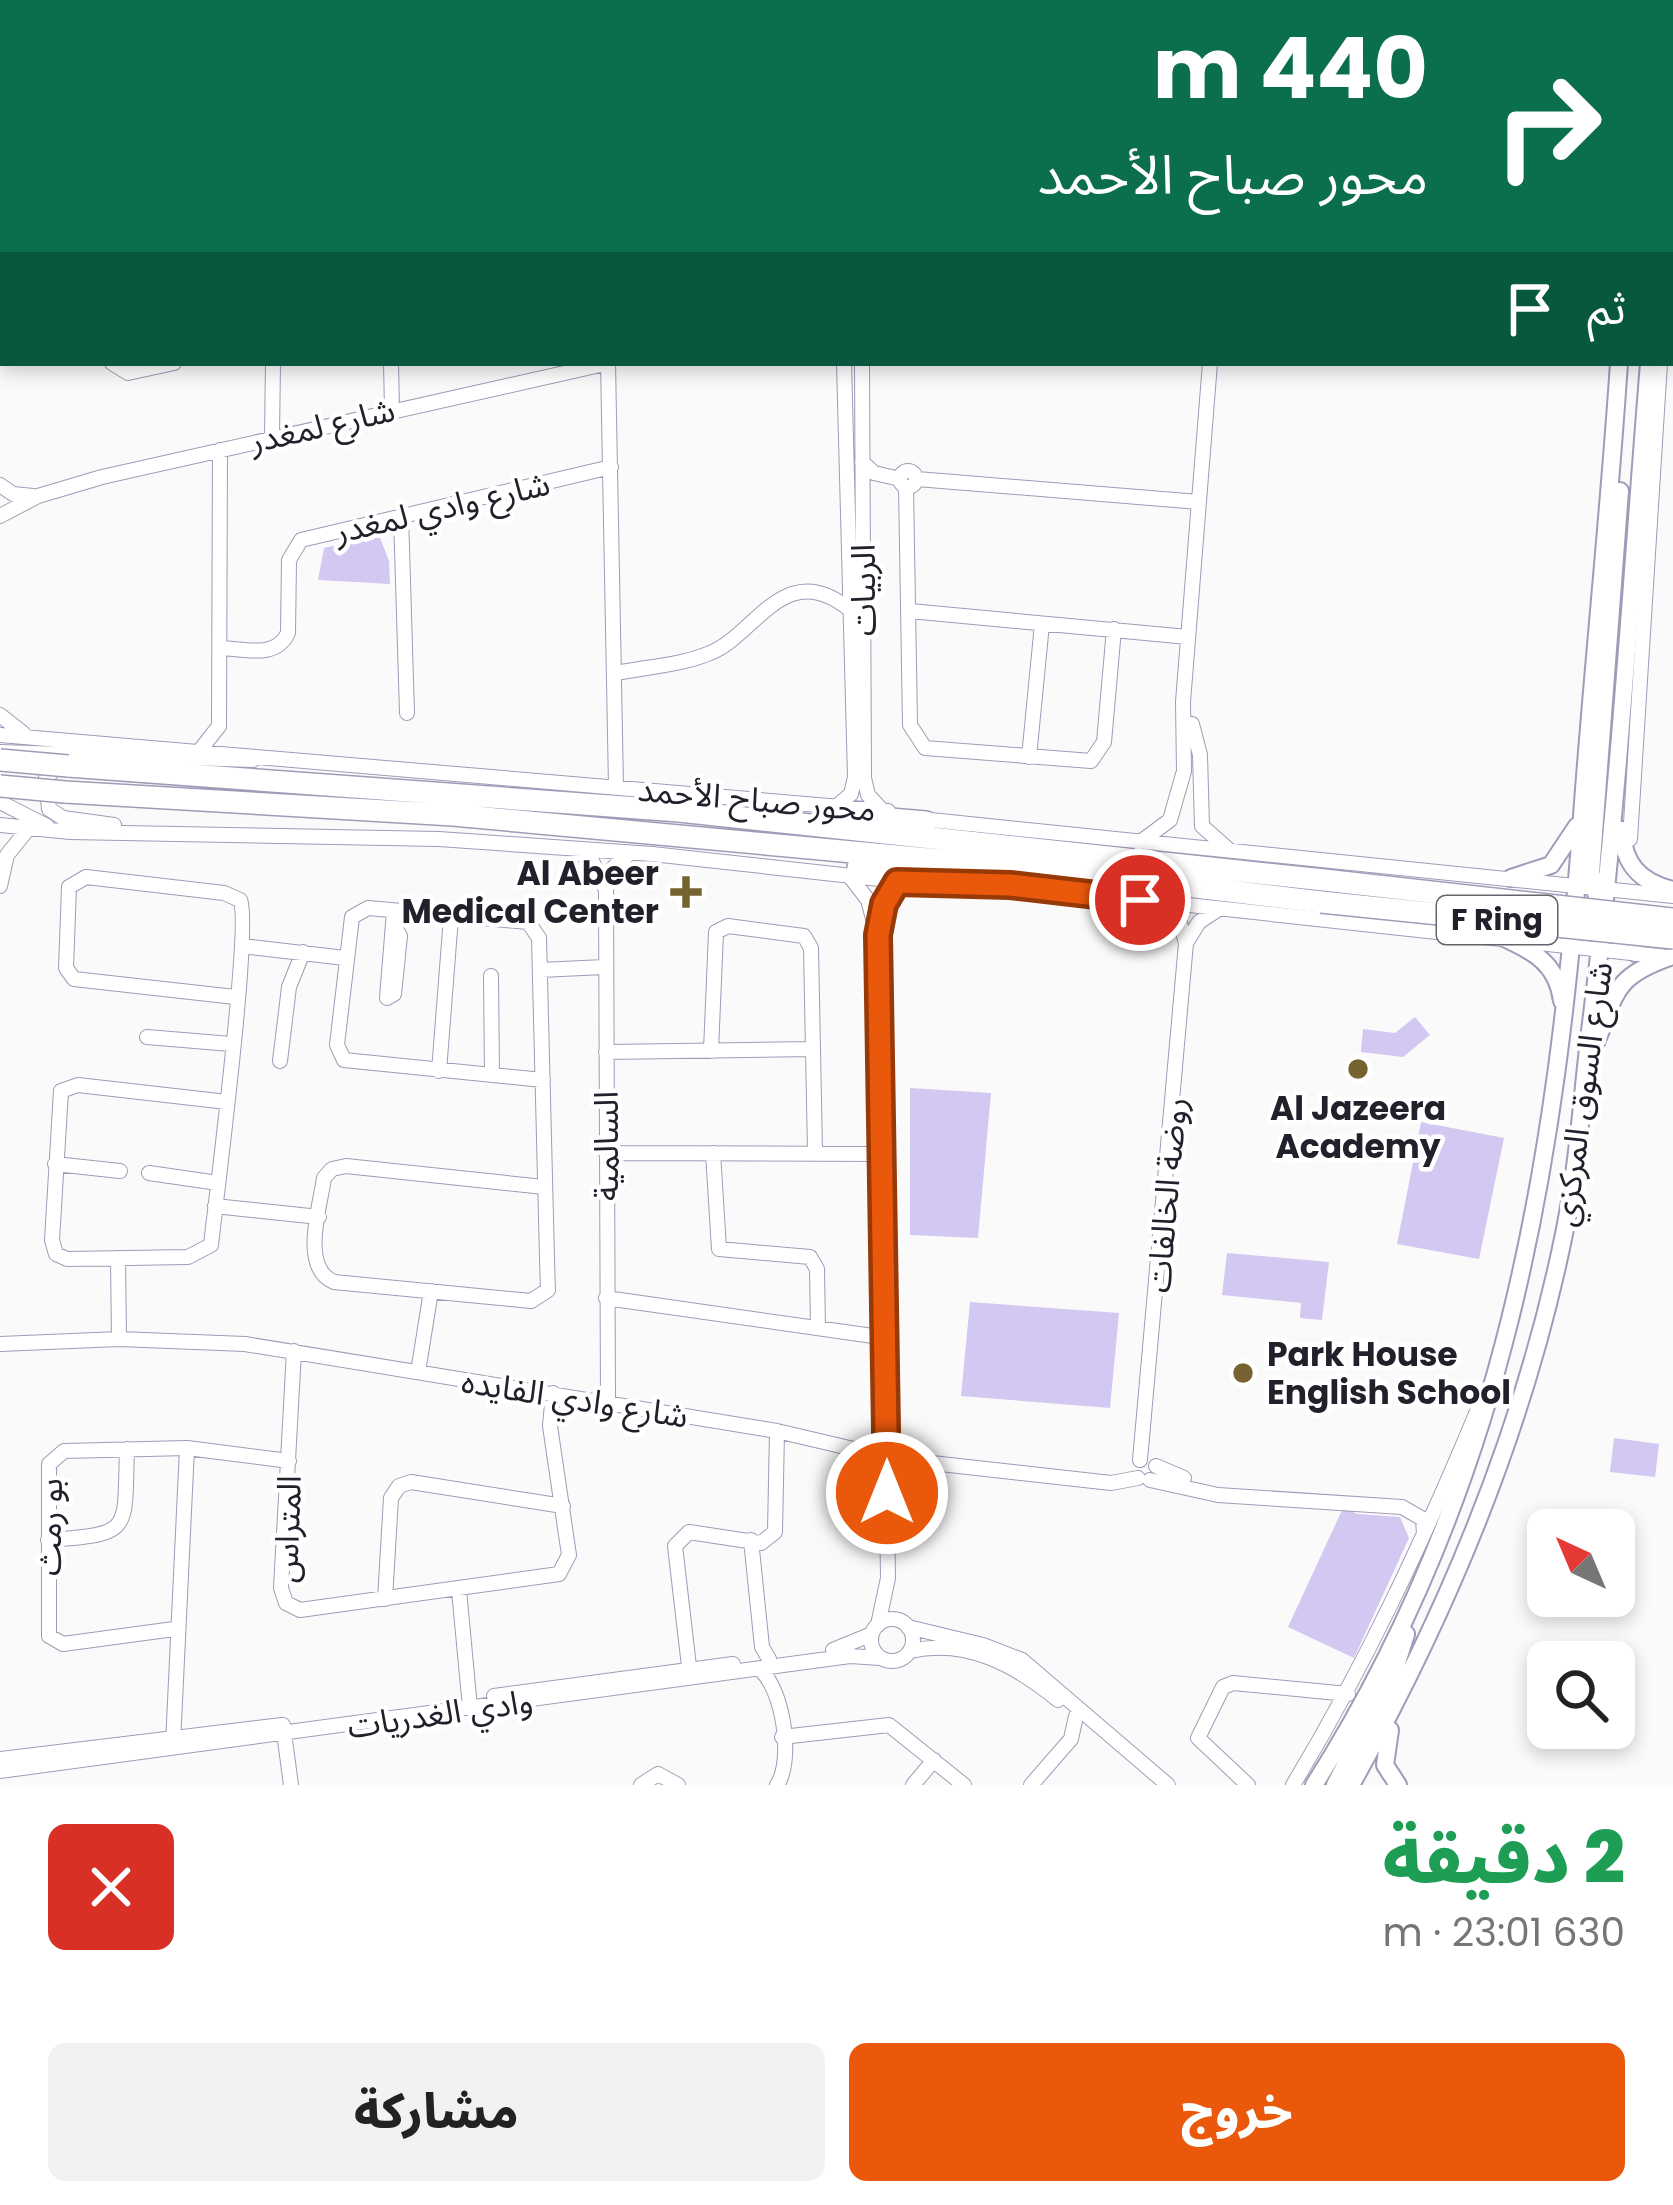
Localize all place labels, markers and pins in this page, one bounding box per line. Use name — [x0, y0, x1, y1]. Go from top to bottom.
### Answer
pin — [1089, 849, 1191, 951]
place label: Al Abeer Medical Center — [402, 850, 659, 935]
marker: Al Abeer Medical Center — [670, 876, 702, 908]
marker: Al Jazeera Academy — [1345, 1056, 1371, 1082]
place label: Al Jazeera Academy — [1270, 1085, 1446, 1170]
place label: Park House English School — [1267, 1331, 1511, 1416]
marker: Park House English School — [1230, 1360, 1256, 1386]

